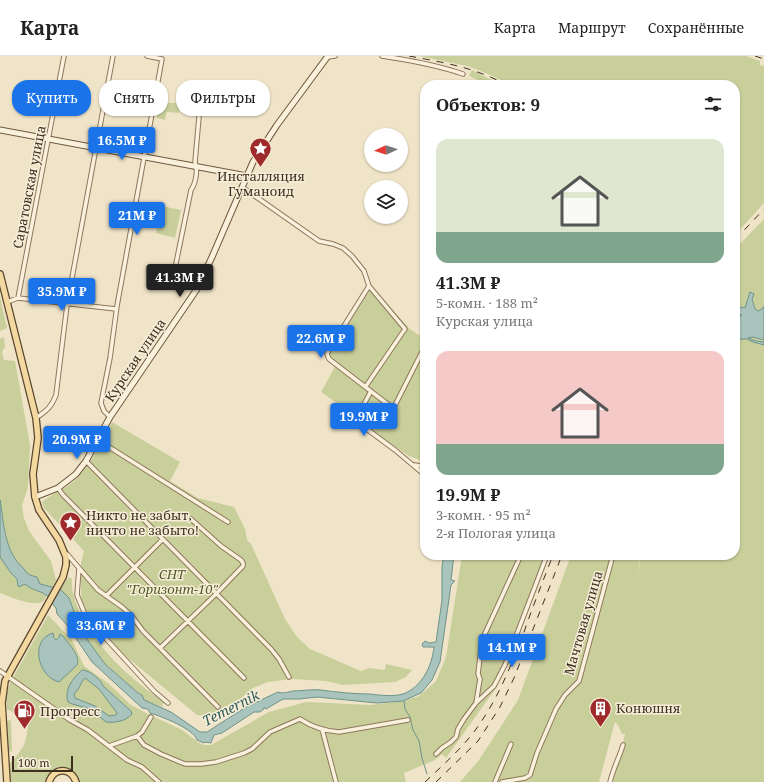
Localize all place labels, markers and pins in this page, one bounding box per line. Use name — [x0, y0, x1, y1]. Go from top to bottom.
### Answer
pin: 16.5M ₽ — [85, 127, 159, 161]
place icon: Инсталляция Гуманоид — [248, 135, 274, 168]
place label: Инсталляция Гуманоид — [217, 167, 305, 200]
pin: 21M ₽ — [109, 202, 165, 236]
pin: 41.3M ₽ — [143, 264, 217, 298]
pin: 35.9M ₽ — [25, 278, 99, 312]
pin: 22.6M ₽ — [284, 325, 358, 359]
pin: 19.9M ₽ — [327, 403, 401, 437]
pin: 20.9M ₽ — [40, 426, 114, 460]
place label: Никто не забыт, ничто не забыто! — [86, 506, 199, 539]
place icon: Никто не забыт, ничто не забыто! — [57, 509, 83, 542]
pin: 33.6M ₽ — [64, 612, 138, 646]
pin: 14.1M ₽ — [475, 634, 549, 668]
building icon: Конюшня — [587, 695, 613, 728]
fuel station icon: Прогресс — [11, 698, 37, 731]
place label: Конюшня — [616, 699, 681, 717]
place label: Прогресс — [40, 702, 100, 720]

